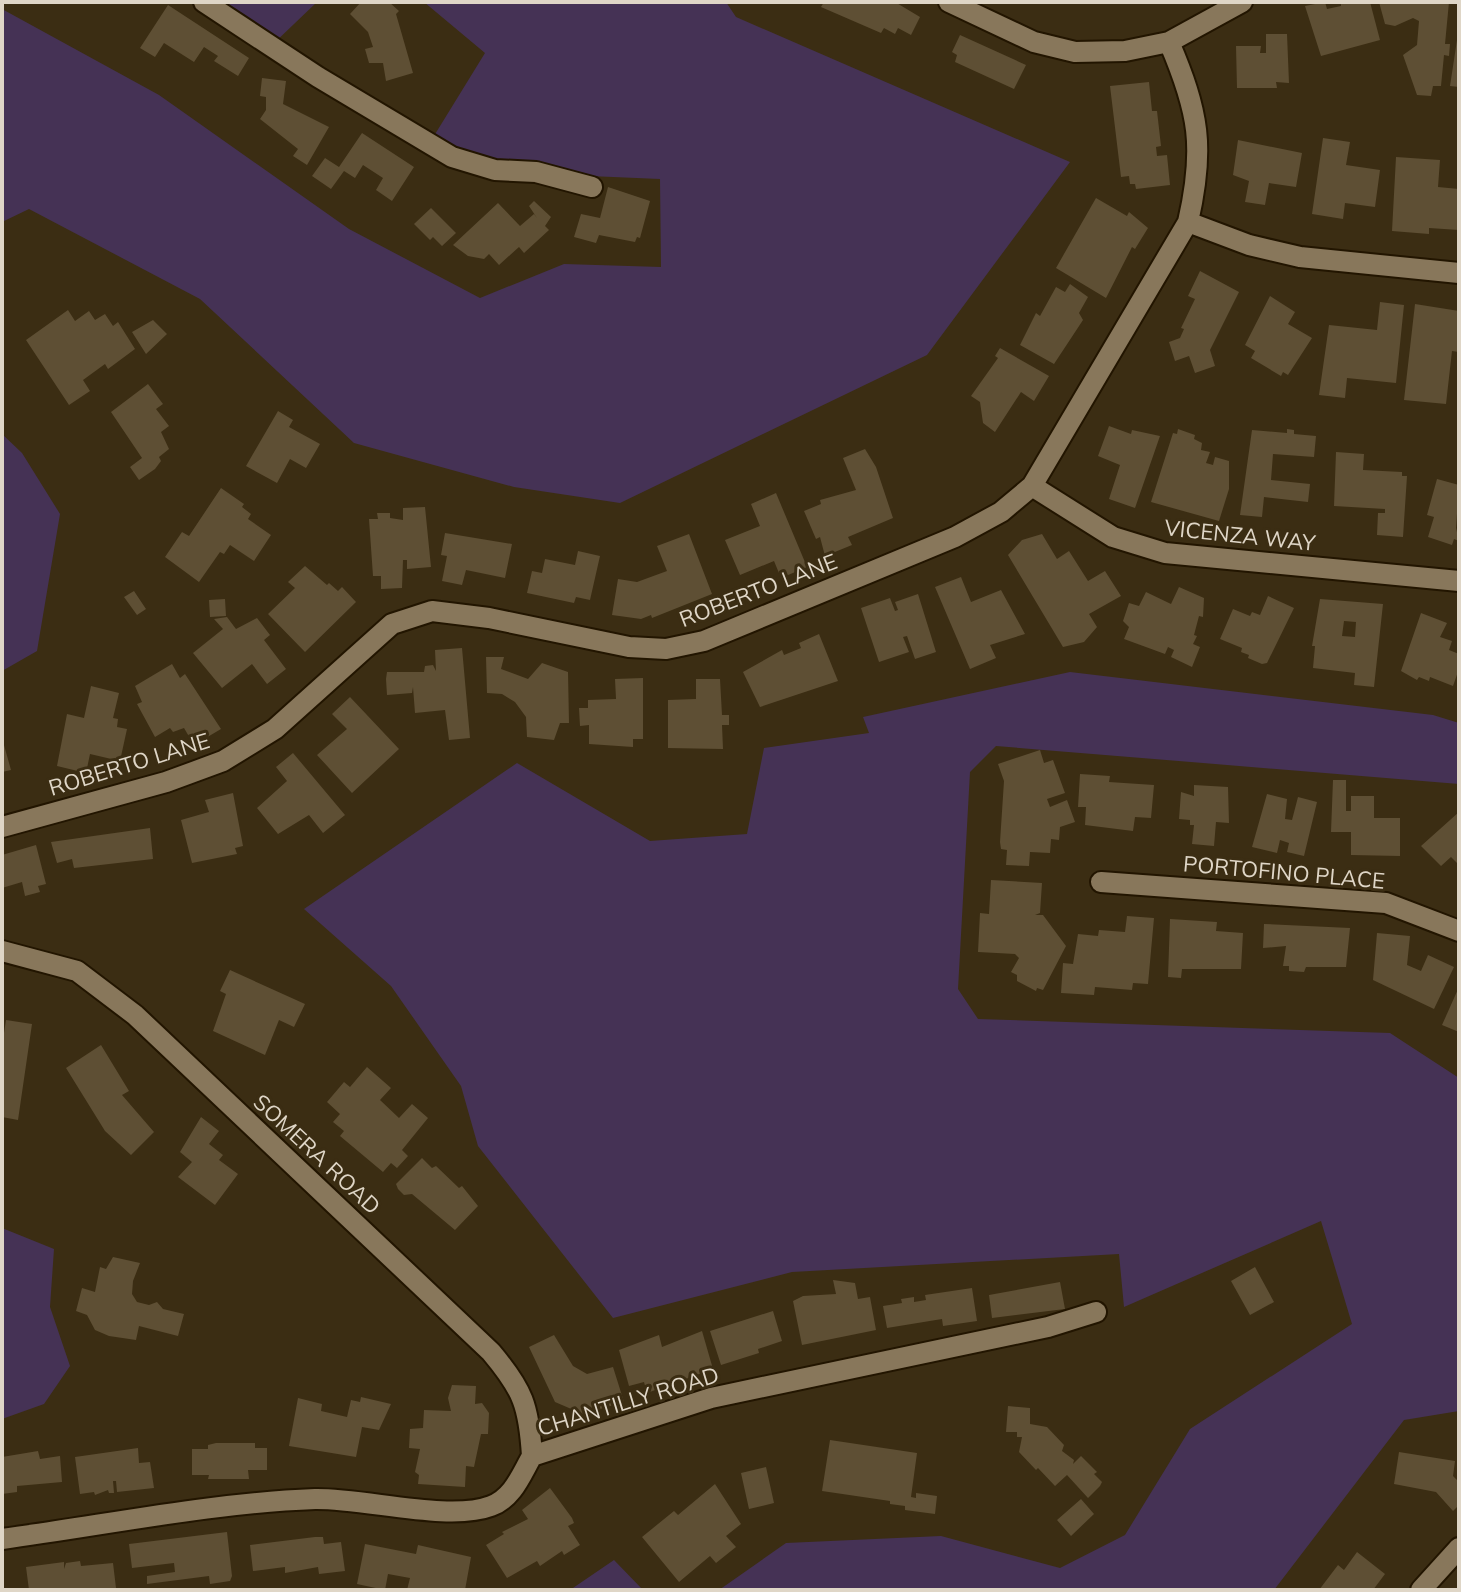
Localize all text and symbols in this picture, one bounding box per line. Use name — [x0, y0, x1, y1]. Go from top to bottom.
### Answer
street label: VICENZA WAY — [1163, 513, 1318, 557]
street label: ROBERTO LANE — [675, 547, 841, 633]
street label: ROBERTO LANE — [45, 726, 213, 802]
street label: PORTOFINO PLACE — [1182, 849, 1386, 895]
street label: SOMERA ROAD — [248, 1088, 386, 1220]
street label: CHANTILLY ROAD — [534, 1360, 722, 1442]

